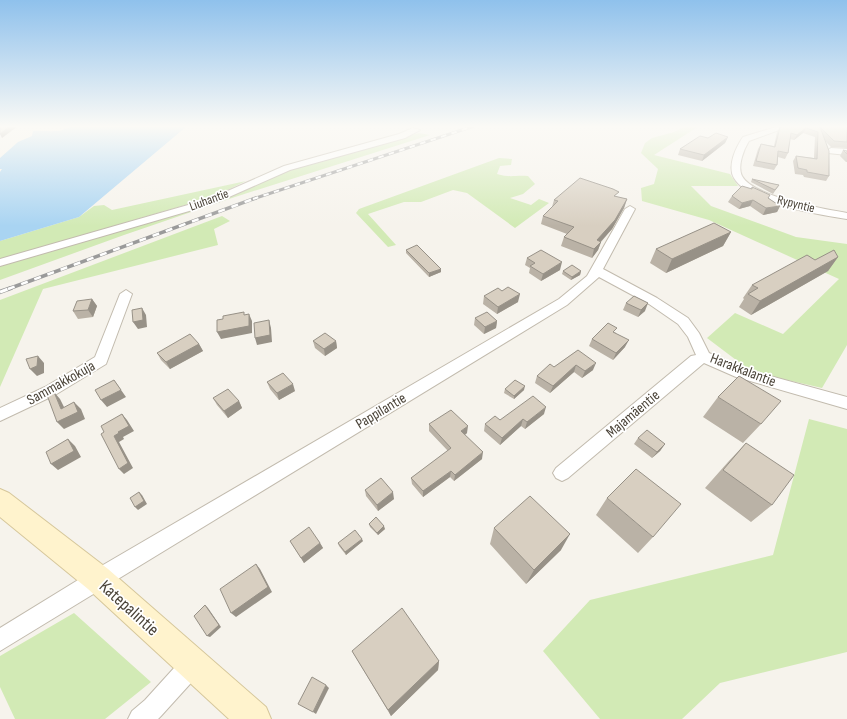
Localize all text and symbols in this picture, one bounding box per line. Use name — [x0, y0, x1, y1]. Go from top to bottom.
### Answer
street label: Liuhantie — [187, 186, 231, 214]
street label: Rypyntie — [775, 192, 817, 216]
street label: Harakkalantie — [707, 349, 779, 391]
street label: Sammakkokuja — [24, 356, 99, 410]
street label: Majamäentie — [602, 386, 664, 442]
street label: Pappilantie — [352, 389, 410, 433]
street label: Katepalintie — [95, 576, 163, 640]

